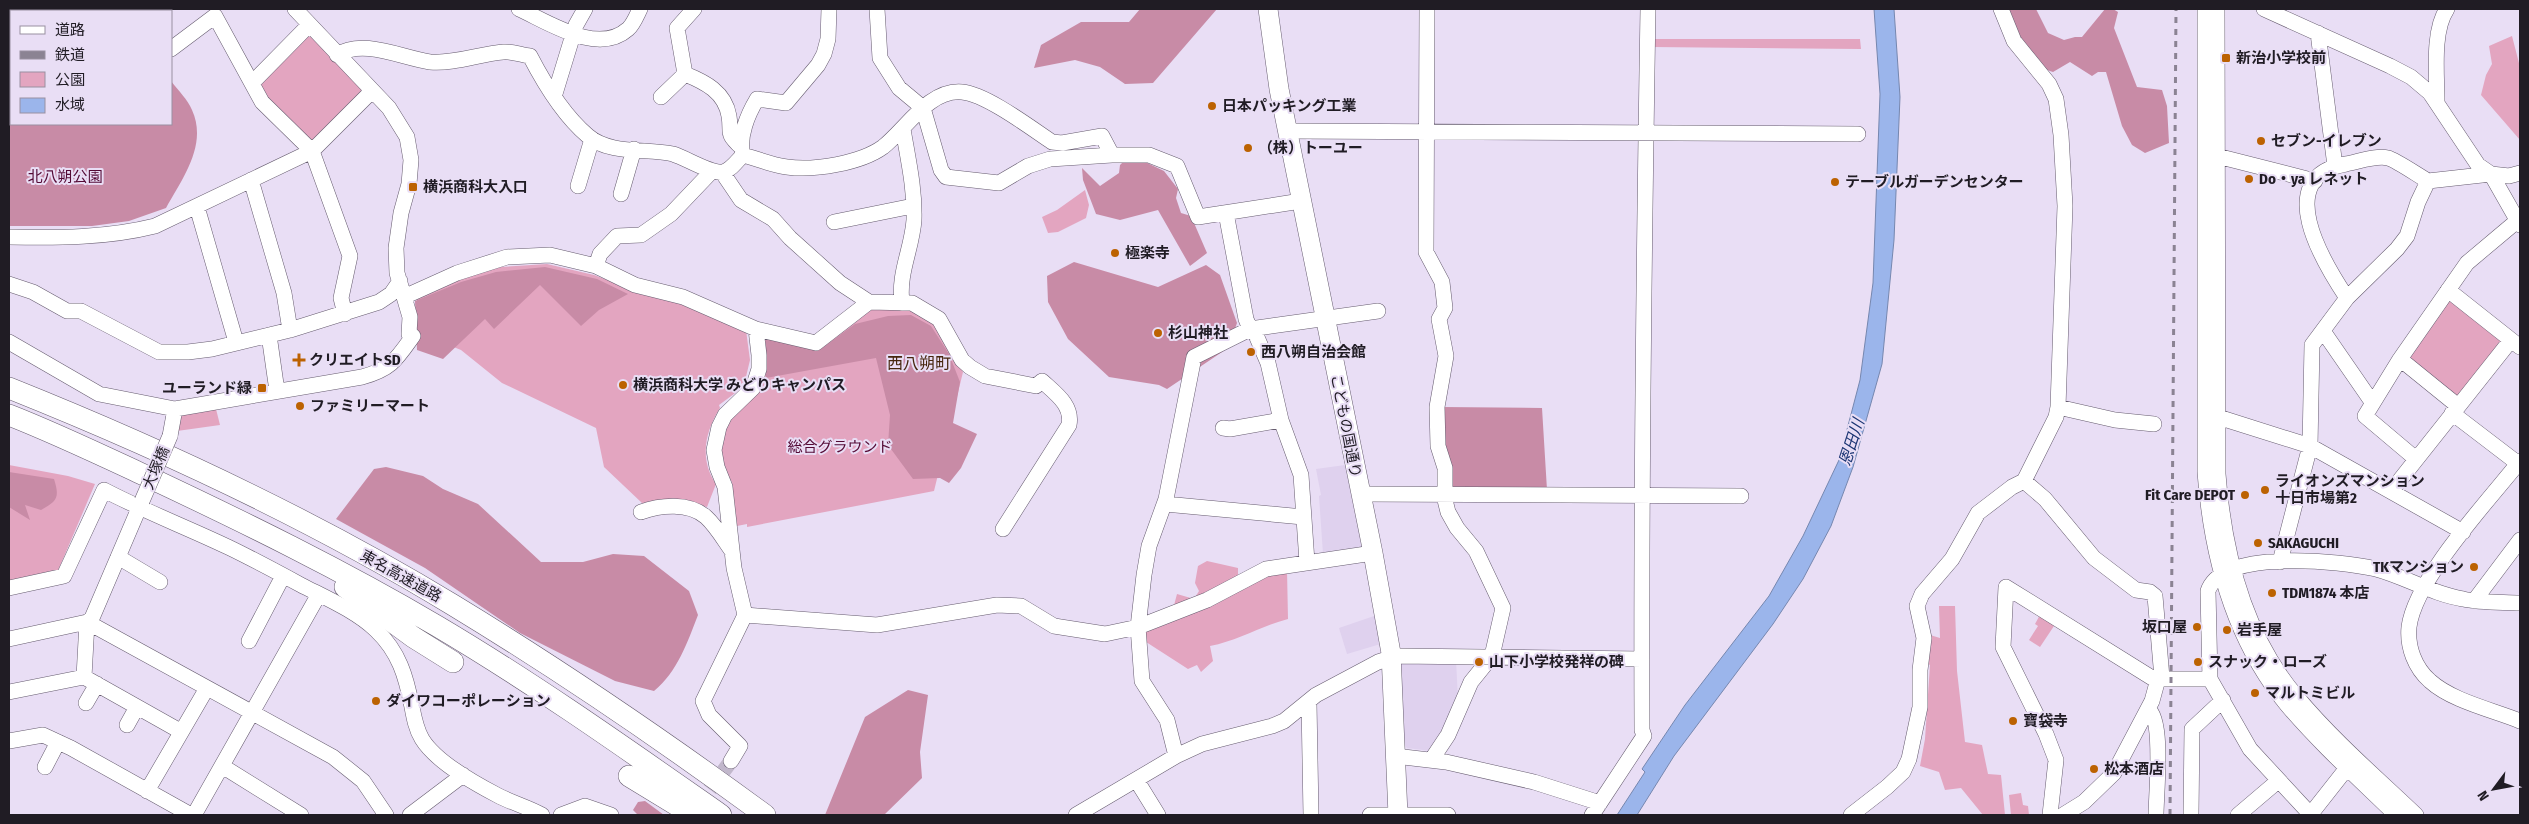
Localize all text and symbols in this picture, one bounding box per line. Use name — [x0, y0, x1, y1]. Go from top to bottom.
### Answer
legend — [10, 10, 172, 125]
text: 道路 — [55, 21, 85, 39]
text: 鉄道 — [55, 46, 85, 64]
place label: 新治小学校前 — [2236, 49, 2326, 67]
marker: 新治小学校前 — [2220, 52, 2232, 64]
text: 公園 — [55, 71, 85, 89]
text: 水域 — [55, 96, 85, 114]
place label: 日本パッキング工業 — [1222, 97, 1357, 115]
marker: 日本パッキング工業 — [1206, 100, 1218, 112]
place label: セブン-イレブン — [2271, 132, 2382, 150]
marker: セブン-イレブン — [2255, 135, 2267, 147]
place label: （株）トーユー — [1258, 139, 1363, 157]
marker: （株）トーユー — [1242, 142, 1254, 154]
park label: 北八朔公園 — [27, 168, 103, 186]
place label: Do・ya レネット — [2259, 170, 2368, 188]
place label: テーブルガーデンセンター — [1845, 173, 2024, 191]
marker: Do・ya レネット — [2243, 173, 2255, 185]
marker: テーブルガーデンセンター — [1829, 176, 1841, 188]
place label: 横浜商科大入口 — [423, 178, 528, 196]
marker: 横浜商科大入口 — [407, 181, 419, 193]
place label: 極楽寺 — [1125, 244, 1170, 262]
marker: 極楽寺 — [1109, 247, 1121, 259]
place label: 杉山神社 — [1168, 324, 1228, 342]
marker: 杉山神社 — [1152, 327, 1164, 339]
place label: 西八朔自治会館 — [1261, 343, 1366, 361]
marker: 西八朔自治会館 — [1245, 346, 1257, 358]
place label: クリエイトSD — [309, 351, 401, 369]
marker: クリエイトSD — [293, 354, 305, 366]
district label: 西八朔町 — [887, 354, 951, 373]
street label: こどもの国通り — [1327, 373, 1365, 479]
place label: 横浜商科大学 みどりキャンパス — [633, 376, 846, 394]
place label: ユーランド緑 — [162, 379, 252, 397]
marker: 横浜商科大学 みどりキャンパス — [617, 379, 629, 391]
marker: ユーランド緑 — [256, 382, 268, 394]
place label: ファミリーマート — [310, 397, 430, 415]
marker: ファミリーマート — [294, 400, 306, 412]
water label: 恩田川 — [1835, 414, 1869, 468]
park label: 総合グラウンド — [787, 438, 893, 456]
street label: 大塚橋 — [139, 444, 173, 492]
place label: ライオンズマンション 十日市場第2 — [2275, 472, 2425, 507]
marker: ライオンズマンション 十日市場第2 — [2259, 484, 2271, 496]
place label: Fit Care DEPOT — [2145, 486, 2236, 504]
marker: Fit Care DEPOT — [2239, 489, 2251, 501]
place label: SAKAGUCHI — [2268, 534, 2339, 552]
marker: SAKAGUCHI — [2252, 537, 2264, 549]
street label: 東名高速道路 — [357, 546, 445, 606]
place label: TKマンション — [2373, 558, 2464, 576]
marker: TKマンション — [2468, 561, 2480, 573]
place label: TDM1874 本店 — [2282, 584, 2370, 602]
marker: TDM1874 本店 — [2266, 587, 2278, 599]
place label: 坂口屋 — [2142, 618, 2187, 636]
marker: 坂口屋 — [2191, 621, 2203, 633]
place label: 岩手屋 — [2237, 621, 2282, 639]
marker: 岩手屋 — [2221, 624, 2233, 636]
place label: 山下小学校発祥の碑 — [1489, 653, 1624, 671]
place label: スナック・ローズ — [2208, 653, 2327, 671]
marker: 山下小学校発祥の碑 — [1473, 656, 1485, 668]
marker: スナック・ローズ — [2192, 656, 2204, 668]
place label: マルトミビル — [2265, 684, 2355, 702]
marker: マルトミビル — [2249, 687, 2261, 699]
place label: ダイワコーポレーション — [386, 692, 551, 710]
marker: ダイワコーポレーション — [370, 695, 382, 707]
place label: 寶袋寺 — [2023, 712, 2068, 730]
marker: 寶袋寺 — [2007, 715, 2019, 727]
place label: 松本酒店 — [2104, 760, 2164, 778]
marker: 松本酒店 — [2088, 763, 2100, 775]
north arrow — [2469, 764, 2519, 814]
text: N — [2474, 788, 2493, 804]

